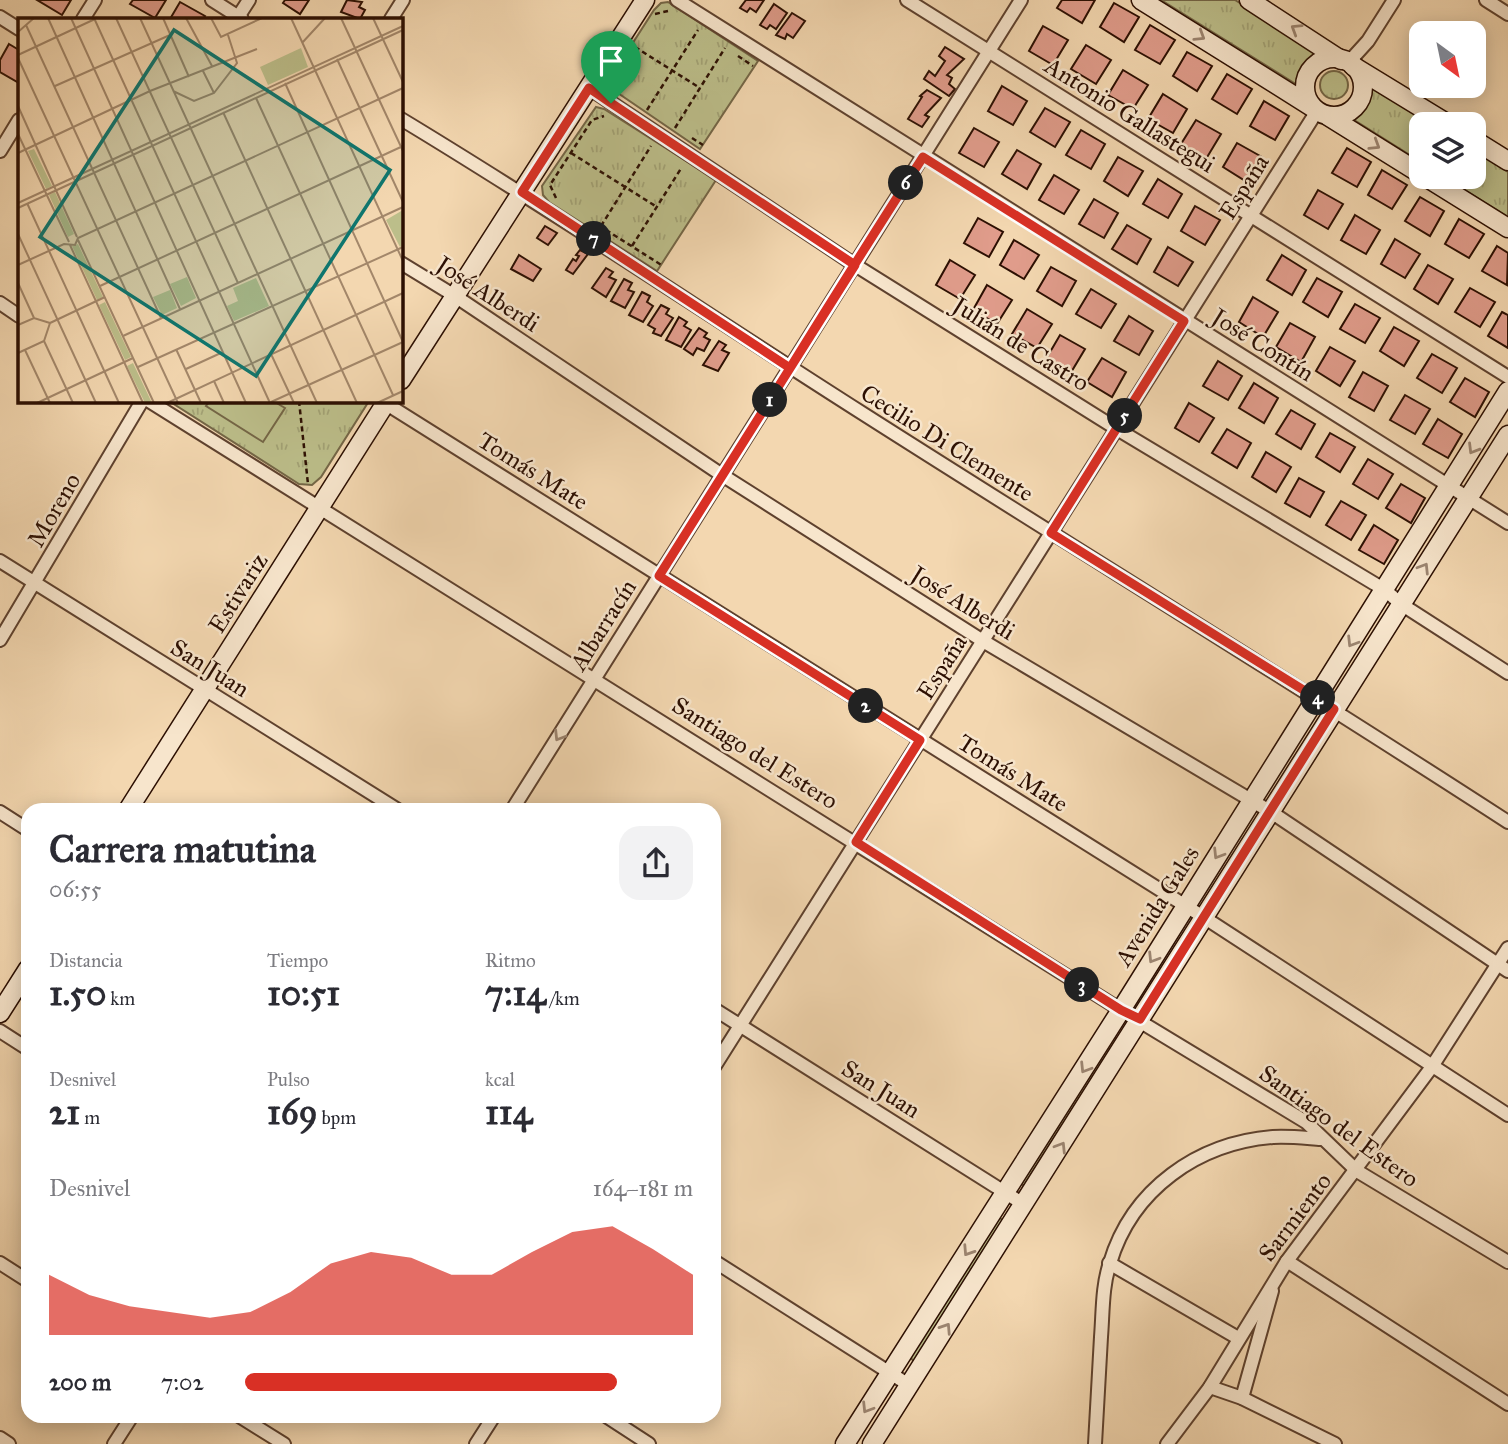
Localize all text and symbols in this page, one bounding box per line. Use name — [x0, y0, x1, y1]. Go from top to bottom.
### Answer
inset map — [18, 18, 402, 402]
north arrow — [1409, 21, 1486, 98]
map controls — [1409, 21, 1486, 189]
one-way arrow — [1290, 25, 1303, 38]
one-way arrow — [1192, 27, 1205, 40]
pin — [581, 31, 641, 103]
icon: arrive — [592, 42, 630, 80]
street label: Antonio Gallastegui — [1038, 50, 1221, 180]
button: layers — [1409, 112, 1486, 189]
one-way arrow — [1367, 136, 1380, 149]
street label: España — [1212, 148, 1276, 225]
pin: 6 — [888, 166, 923, 200]
text: 6 — [901, 171, 910, 194]
pin: 7 — [576, 222, 612, 256]
text: 7 — [588, 227, 599, 250]
street label: José Alberdi — [428, 248, 546, 339]
street label: Julián de Castro — [945, 289, 1095, 398]
street label: José Contín — [1204, 300, 1320, 388]
street label: Cecilio Di Clemente — [855, 378, 1039, 508]
pin: 1 — [752, 382, 788, 418]
text: 1 — [766, 388, 773, 411]
pin: 5 — [1108, 398, 1142, 434]
text: 5 — [1120, 404, 1129, 427]
street label: Tomás Mate — [472, 425, 594, 517]
one-way arrow — [1468, 442, 1481, 455]
street label: Moreno — [21, 468, 87, 552]
street label: Estivariz — [202, 547, 274, 639]
street label: José Alberdi — [903, 558, 1021, 647]
one-way arrow — [1416, 563, 1429, 576]
street label: Albarracín — [563, 574, 643, 677]
street label: España — [910, 628, 974, 705]
street label: San Juan — [165, 632, 255, 704]
one-way arrow — [1347, 634, 1360, 647]
pin: 4 — [1300, 680, 1336, 716]
text: 4 — [1312, 686, 1323, 709]
pin: 2 — [848, 688, 884, 724]
street label: Santiago del Estero — [666, 690, 844, 816]
text: 2 — [861, 694, 870, 717]
street label: Tomás Mate — [952, 727, 1074, 819]
one-way arrow — [555, 728, 568, 741]
text: Carrera matutina — [49, 826, 316, 872]
button: share — [619, 826, 693, 900]
street label: Avenida Gales — [1108, 840, 1206, 973]
one-way arrow — [1214, 846, 1227, 859]
text: 06:55 — [49, 875, 101, 903]
text: Distancia — [49, 949, 122, 972]
text: Tiempo — [267, 949, 328, 972]
text: Ritmo — [485, 949, 536, 972]
one-way arrow — [1148, 951, 1161, 964]
pin: 3 — [1064, 968, 1100, 1002]
text: 1.50 — [49, 972, 106, 1015]
text: 10:51 — [267, 972, 340, 1015]
text: 7:14 — [485, 972, 546, 1015]
text: 3 — [1078, 973, 1085, 996]
text: km — [106, 987, 135, 1010]
text: /km — [546, 987, 580, 1010]
street label: San Juan — [836, 1053, 926, 1125]
street label: Santiago del Estero — [1253, 1058, 1425, 1194]
one-way arrow — [1080, 1060, 1093, 1073]
text: Desnivel — [49, 1068, 116, 1091]
text: Pulso — [267, 1068, 310, 1091]
text: kcal — [485, 1068, 515, 1091]
text: 21 — [49, 1091, 80, 1134]
text: 169 — [267, 1091, 317, 1134]
text: 114 — [485, 1091, 532, 1134]
text: m — [80, 1106, 100, 1129]
text: bpm — [317, 1106, 356, 1129]
one-way arrow — [1053, 1142, 1066, 1155]
street label: Sarmiento — [1252, 1167, 1338, 1267]
text: Desnivel — [49, 1174, 130, 1202]
text: 164–181 m — [593, 1174, 693, 1202]
one-way arrow — [963, 1243, 976, 1256]
one-way arrow — [937, 1322, 950, 1335]
text: 200 m — [49, 1368, 111, 1396]
text: 7:02 — [161, 1368, 204, 1396]
one-way arrow — [862, 1401, 875, 1414]

